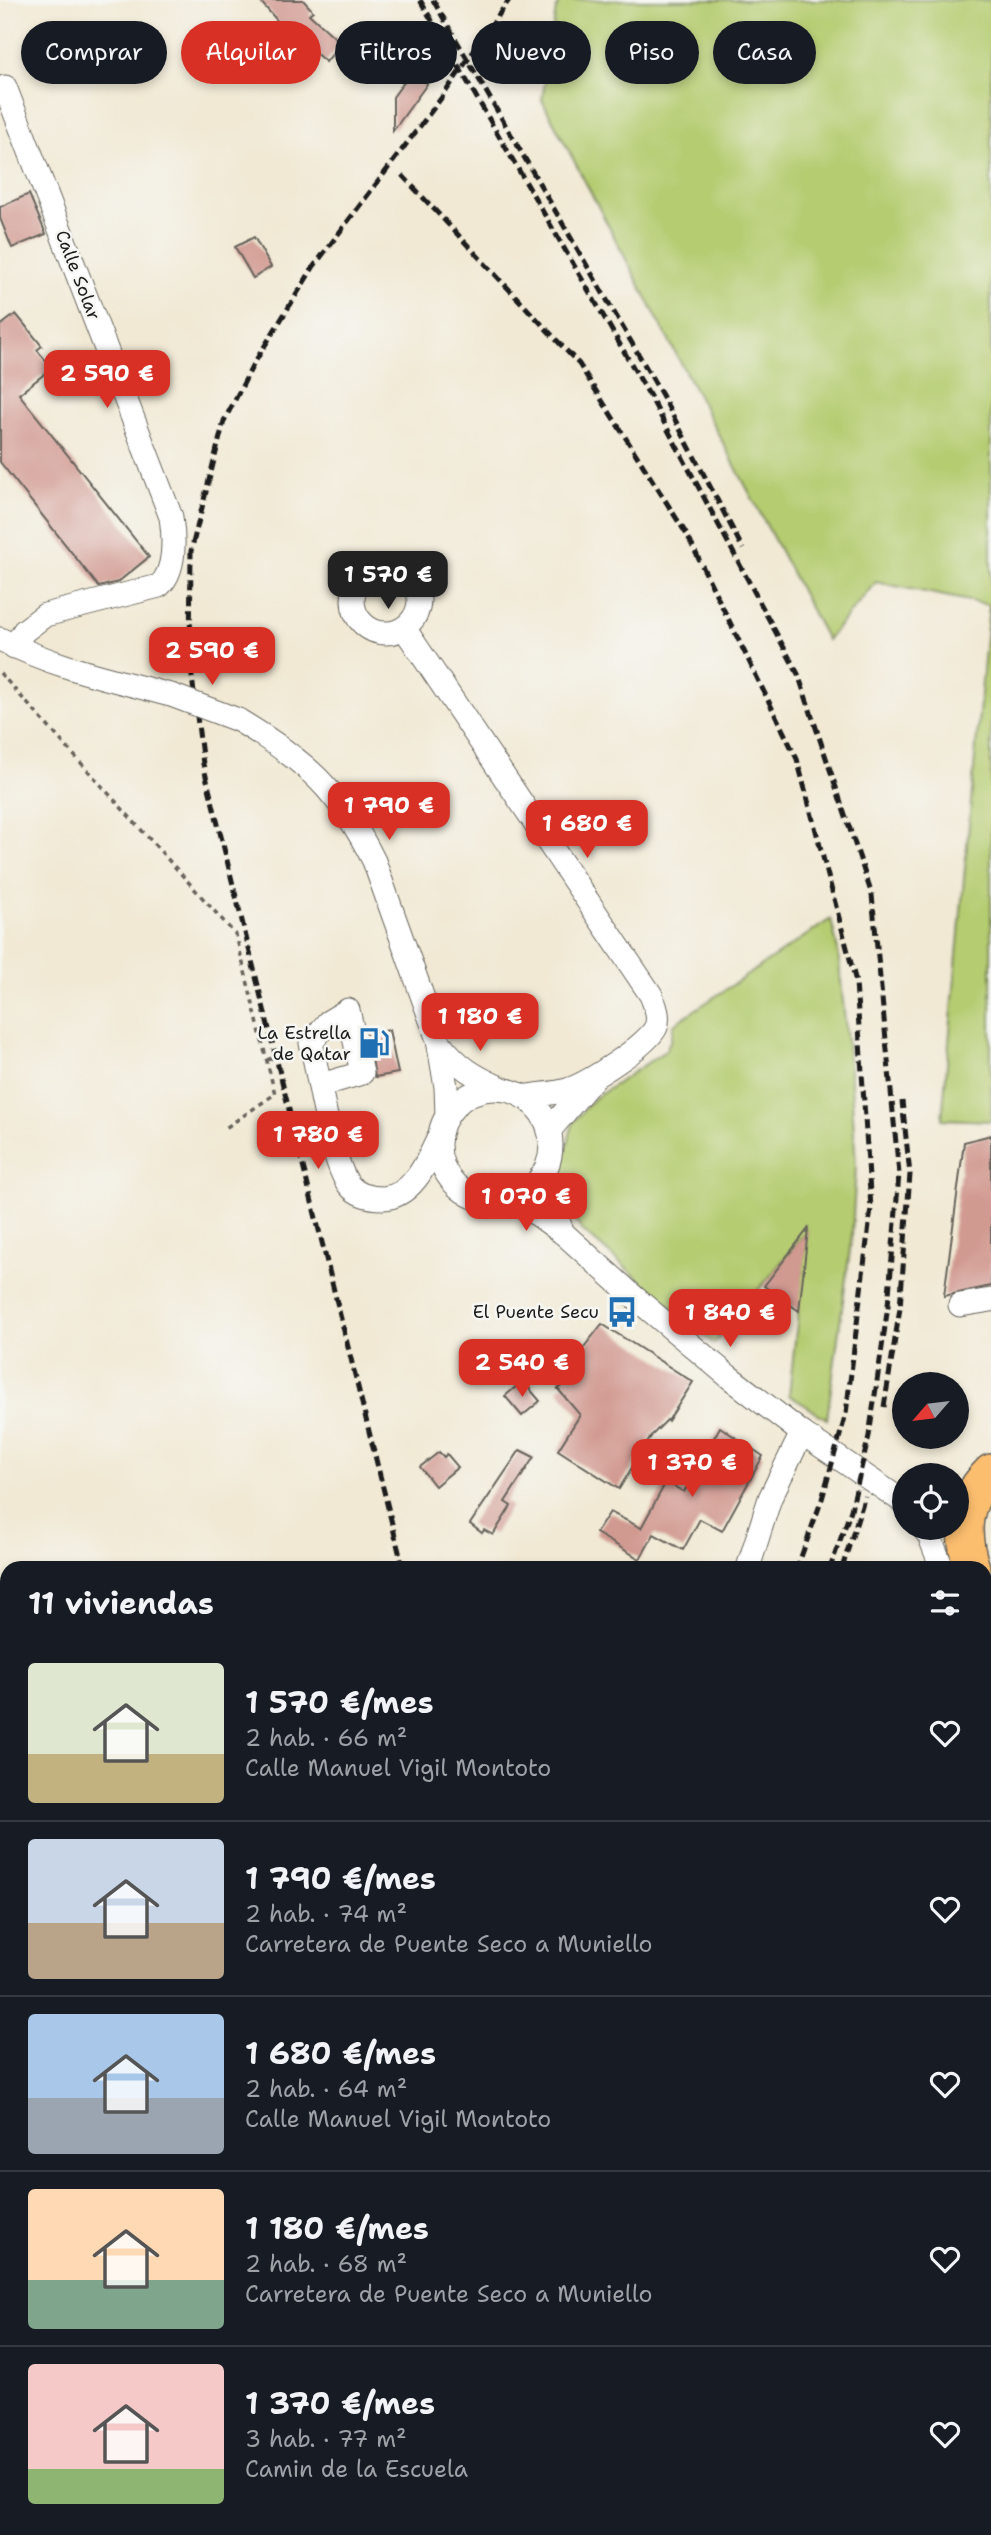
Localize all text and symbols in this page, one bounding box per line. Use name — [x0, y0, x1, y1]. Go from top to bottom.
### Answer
chip: Comprar — [21, 21, 167, 84]
chip: Alquilar — [181, 21, 321, 84]
chip: Filtros — [335, 21, 457, 84]
chip: Nuevo — [471, 21, 591, 84]
chip: Piso — [605, 21, 699, 84]
chip: Casa — [713, 21, 816, 84]
street label: Calle Solar — [50, 227, 106, 323]
pin: 2 590 € — [42, 350, 172, 410]
text: 2 590 € — [60, 358, 154, 388]
pin: 1 570 € — [323, 552, 453, 611]
text: 1 570 € — [344, 559, 432, 589]
pin: 2 590 € — [147, 628, 277, 687]
text: 2 590 € — [165, 635, 259, 665]
pin: 1 790 € — [324, 782, 454, 842]
text: 1 790 € — [344, 790, 434, 820]
pin: 1 680 € — [522, 800, 652, 860]
text: 1 680 € — [542, 808, 632, 838]
pin: 1 180 € — [415, 993, 545, 1053]
text: 1 180 € — [438, 1001, 522, 1031]
place label: La Estrella de Qatar — [257, 1021, 351, 1066]
fuel station icon: La Estrella de Qatar — [357, 1026, 391, 1060]
pin: 1 780 € — [253, 1112, 383, 1171]
text: 1 780 € — [273, 1119, 363, 1149]
pin: 1 070 € — [461, 1174, 591, 1233]
text: 1 070 € — [481, 1181, 571, 1211]
pin: 1 840 € — [665, 1290, 795, 1349]
bus stop icon: El Puente Secu — [605, 1295, 639, 1329]
text: 1 840 € — [685, 1297, 775, 1327]
place label: El Puente Secu — [473, 1300, 599, 1324]
pin: 2 540 € — [457, 1340, 587, 1399]
text: 2 540 € — [475, 1347, 569, 1377]
north arrow — [892, 1372, 970, 1449]
map controls — [892, 1372, 969, 1540]
pin: 1 370 € — [627, 1440, 757, 1499]
text: 1 370 € — [647, 1447, 737, 1477]
button: locate — [892, 1463, 969, 1540]
text: 11 viviendas — [28, 1583, 214, 1624]
icon: filters — [926, 1584, 964, 1622]
text: 1 570 €/mes — [245, 1682, 434, 1723]
icon: home — [84, 1691, 168, 1775]
icon: heart — [926, 1714, 964, 1752]
text: 2 hab. · 66 m² — [245, 1723, 407, 1753]
text: Calle Manuel Vigil Montoto — [245, 1753, 551, 1783]
text: 1 790 €/mes — [245, 1858, 436, 1899]
icon: home — [84, 1867, 168, 1951]
icon: heart — [926, 1890, 964, 1928]
text: 2 hab. · 74 m² — [245, 1899, 407, 1929]
text: Carretera de Puente Seco a Muniello — [245, 1929, 652, 1959]
text: 1 680 €/mes — [245, 2033, 436, 2074]
icon: home — [84, 2042, 168, 2126]
icon: heart — [926, 2065, 964, 2103]
text: 2 hab. · 64 m² — [245, 2074, 407, 2104]
text: Calle Manuel Vigil Montoto — [245, 2104, 551, 2134]
text: 1 180 €/mes — [245, 2208, 429, 2249]
icon: home — [84, 2217, 168, 2301]
icon: heart — [926, 2240, 964, 2278]
text: 2 hab. · 68 m² — [245, 2249, 407, 2279]
text: Carretera de Puente Seco a Muniello — [245, 2279, 652, 2309]
text: 1 370 €/mes — [245, 2383, 435, 2424]
icon: home — [84, 2392, 168, 2476]
icon: heart — [926, 2415, 964, 2453]
text: 3 hab. · 77 m² — [245, 2424, 407, 2454]
text: Camin de la Escuela — [245, 2454, 468, 2484]

